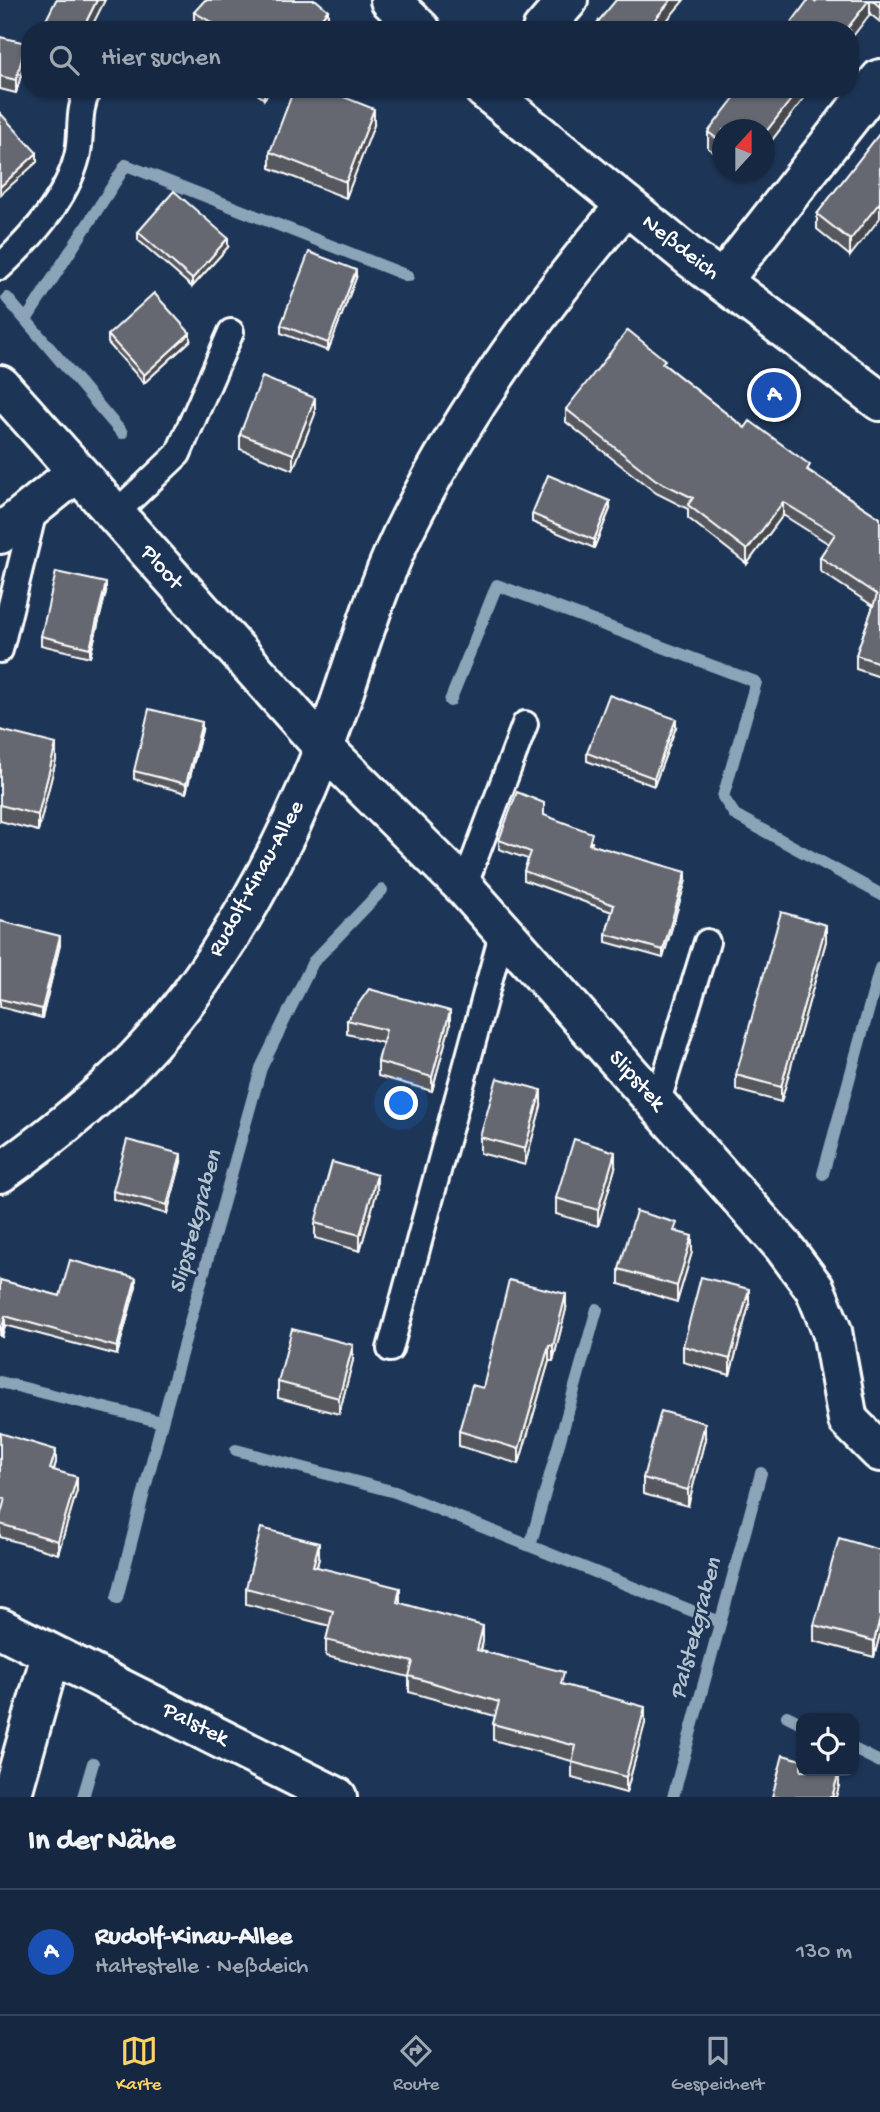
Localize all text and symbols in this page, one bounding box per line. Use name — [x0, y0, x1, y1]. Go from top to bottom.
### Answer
search box — [21, 21, 859, 98]
icon: search — [45, 41, 83, 79]
text: Hier suchen — [101, 44, 221, 75]
north arrow — [712, 119, 775, 182]
street label: Neßdeich — [636, 209, 724, 287]
pin: A — [751, 369, 797, 421]
street label: Ploot — [133, 539, 189, 597]
street label: Rudolf-Kinau-Allee — [203, 795, 312, 962]
street label: Slipstek — [602, 1045, 672, 1119]
your location — [384, 1086, 418, 1120]
water label: Slipstekgraben — [164, 1147, 230, 1297]
water label: Palstekgraben — [664, 1554, 730, 1703]
street label: Palstek — [157, 1697, 235, 1754]
map controls — [796, 1713, 859, 1776]
button: locate — [796, 1713, 859, 1776]
text: In der Nähe — [28, 1825, 175, 1860]
text: Rudolf-Kinau-Allee — [95, 1923, 292, 1954]
text: A — [44, 1939, 58, 1966]
text: 130 m — [796, 1939, 852, 1966]
text: Haltestelle · Neßdeich — [95, 1954, 308, 1981]
tab: Karte — [116, 2032, 161, 2097]
tab: Route — [393, 2032, 439, 2097]
tab: Gespeichert — [671, 2032, 764, 2097]

